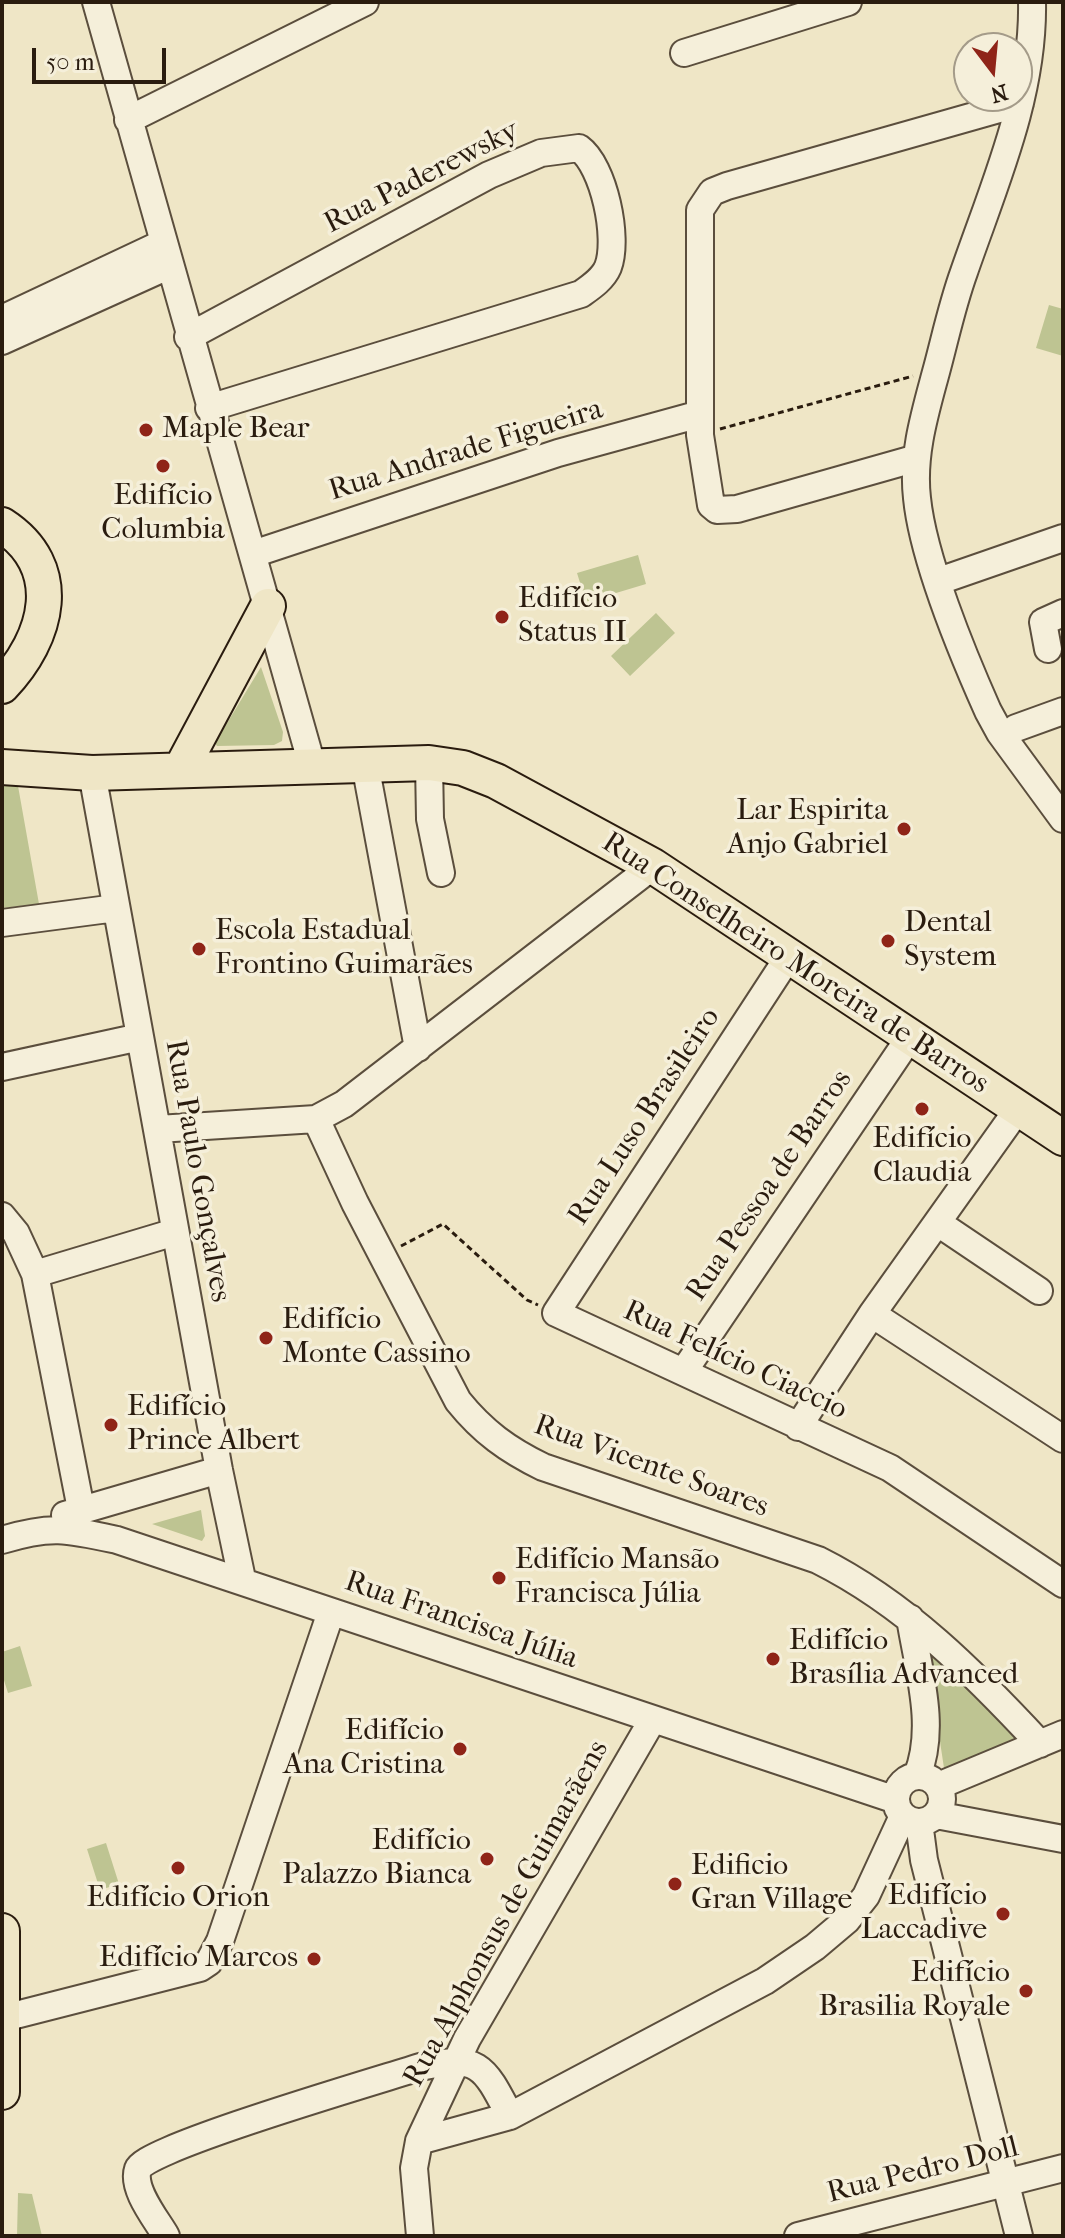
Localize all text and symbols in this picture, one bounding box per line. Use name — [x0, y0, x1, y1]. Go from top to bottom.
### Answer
scale bar — [36, 32, 170, 82]
north arrow — [953, 32, 1033, 112]
text: 50 m — [46, 48, 95, 76]
text: N — [987, 78, 1011, 108]
street label: Rua Paderewsky — [319, 114, 525, 242]
street label: Rua Andrade Figueira — [325, 392, 607, 510]
place label: Maple Bear — [162, 412, 310, 448]
marker: Maple Bear — [137, 421, 155, 439]
marker: Edifício Columbia — [154, 457, 172, 475]
place label: Edifício Columbia — [101, 479, 225, 550]
place label: Edifício Status II — [518, 582, 627, 652]
marker: Edifício Status II — [493, 608, 511, 626]
place label: Lar Espirita Anjo Gabriel — [727, 794, 888, 864]
marker: Lar Espirita Anjo Gabriel — [895, 820, 913, 838]
street label: Rua Conselheiro Moreira de Barros — [595, 825, 995, 1103]
place label: Dental System — [904, 906, 996, 976]
place label: Escola Estadual Frontino Guimarães — [215, 914, 473, 984]
marker: Dental System — [879, 932, 897, 950]
marker: Escola Estadual Frontino Guimarães — [190, 940, 208, 958]
street label: Rua Luso Brasileiro — [561, 1002, 729, 1232]
street label: Rua Paulo Gonçalves — [156, 1037, 238, 1305]
street label: Rua Pessoa de Barros — [679, 1064, 861, 1308]
marker: Edifício Claudia — [913, 1100, 931, 1118]
place label: Edifício Claudia — [872, 1122, 972, 1192]
street label: Rua Felício Ciaccio — [617, 1293, 853, 1429]
place label: Edifício Monte Cassino — [282, 1303, 471, 1374]
marker: Edifício Monte Cassino — [257, 1329, 275, 1347]
place label: Edifício Prince Albert — [127, 1390, 300, 1460]
street label: Rua Vicente Soares — [529, 1408, 773, 1526]
marker: Edifício Prince Albert — [102, 1416, 120, 1434]
place label: Edifício Mansão Francisca Júlia — [515, 1543, 719, 1614]
street label: Rua Francisca Júlia — [340, 1564, 582, 1678]
marker: Edifício Mansão Francisca Júlia — [490, 1569, 508, 1587]
place label: Edifício Brasília Advanced — [789, 1624, 1018, 1694]
marker: Edifício Brasília Advanced — [764, 1650, 782, 1668]
place label: Edifício Ana Cristina — [283, 1714, 444, 1784]
street label: Rua Alphonsus de Guimarãens — [397, 1735, 617, 2093]
marker: Edifício Ana Cristina — [451, 1740, 469, 1758]
place label: Edifício Palazzo Bianca — [282, 1824, 471, 1894]
place label: Edificio Gran Village — [691, 1849, 852, 1920]
marker: Edifício Palazzo Bianca — [478, 1850, 496, 1868]
marker: Edifício Orion — [169, 1859, 187, 1877]
marker: Edificio Gran Village — [666, 1875, 684, 1893]
place label: Edifício Laccadive — [861, 1879, 987, 1950]
place label: Edifício Orion — [86, 1881, 270, 1917]
marker: Edifício Laccadive — [994, 1905, 1012, 1923]
place label: Edifício Marcos — [99, 1941, 298, 1977]
marker: Edifício Marcos — [305, 1950, 323, 1968]
place label: Edifício Brasilia Royale — [818, 1956, 1010, 2026]
marker: Edifício Brasilia Royale — [1017, 1982, 1035, 2000]
street label: Rua Pedro Doll — [824, 2130, 1022, 2212]

